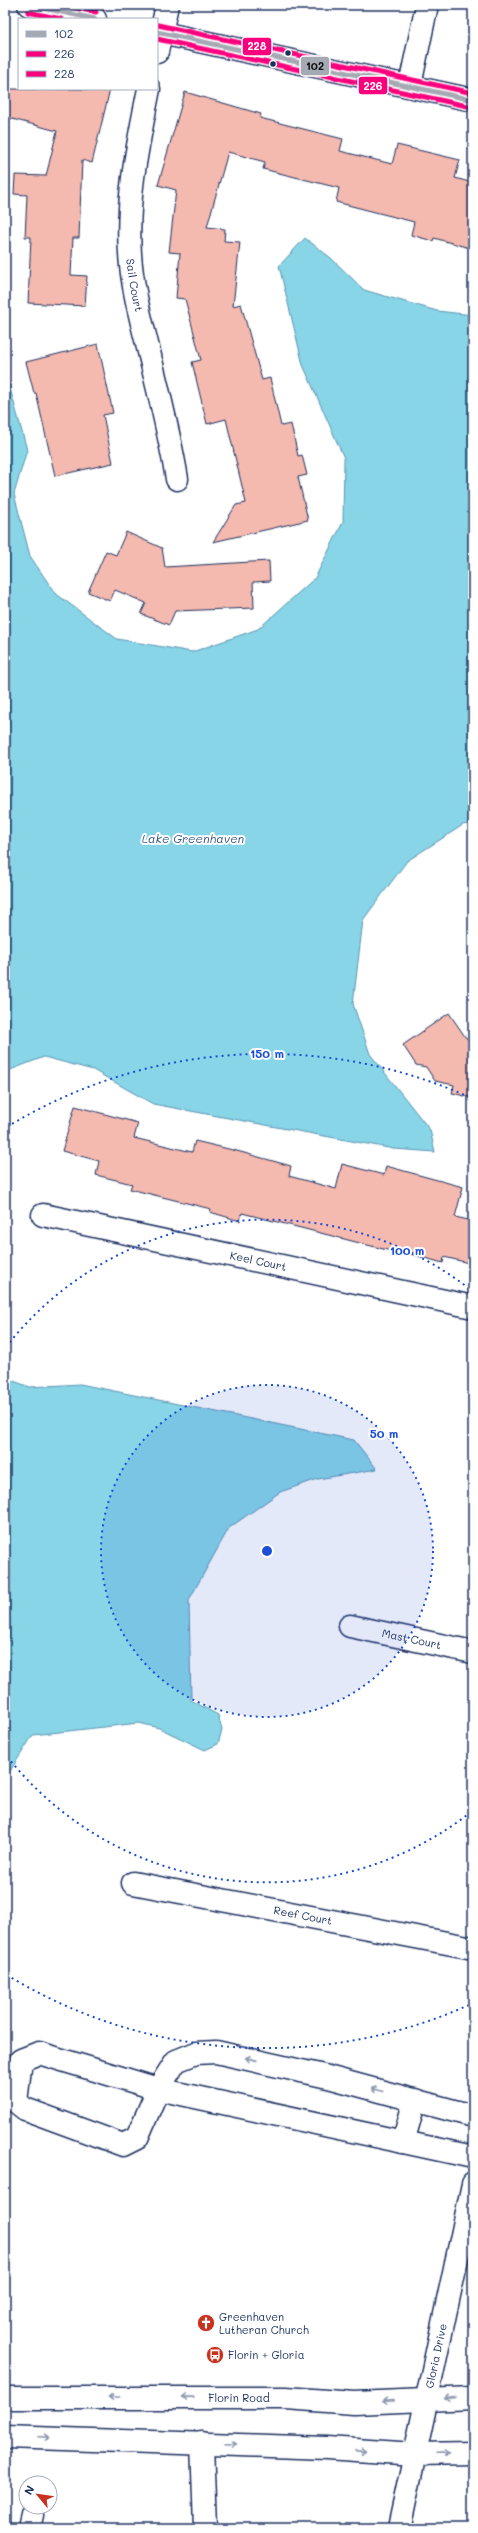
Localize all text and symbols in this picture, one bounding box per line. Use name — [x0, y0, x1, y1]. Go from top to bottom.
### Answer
legend — [18, 18, 158, 90]
text: 102 — [54, 25, 73, 41]
line badge: 228 — [242, 37, 272, 56]
text: 228 — [247, 38, 267, 53]
text: 226 — [54, 45, 75, 61]
unlabelled marker — [283, 48, 293, 58]
line badge: 102 — [300, 56, 330, 76]
text: 102 — [306, 58, 324, 73]
unlabelled marker — [268, 59, 278, 69]
text: 228 — [54, 65, 75, 81]
line badge: 226 — [358, 76, 388, 95]
text: 226 — [364, 78, 383, 93]
street label: Sail Court — [123, 258, 147, 313]
water label: Lake Greenhaven — [142, 830, 245, 846]
text: 150 m — [250, 1045, 284, 1061]
text: 100 m — [390, 1242, 424, 1258]
street label: Keel Court — [229, 1247, 288, 1274]
text: 50 m — [370, 1425, 398, 1441]
centre of rings — [260, 1544, 274, 1558]
street label: Mast Court — [381, 1625, 443, 1652]
street label: Reef Court — [272, 1902, 334, 1928]
one-way arrow — [245, 2055, 258, 2063]
one-way arrow — [371, 2086, 384, 2093]
place label: Greenhaven Lutheran Church — [219, 2309, 309, 2337]
church icon: Greenhaven Lutheran Church — [196, 2313, 216, 2333]
street label: Gloria Drive — [421, 2322, 450, 2390]
bus stop icon: Florin + Gloria — [205, 2345, 225, 2365]
place label: Florin + Gloria — [228, 2347, 305, 2362]
street label: Florin Road — [208, 2390, 270, 2405]
one-way arrow — [108, 2393, 121, 2401]
one-way arrow — [182, 2393, 195, 2401]
one-way arrow — [444, 2395, 457, 2402]
one-way arrow — [382, 2397, 395, 2405]
one-way arrow — [37, 2433, 50, 2440]
one-way arrow — [224, 2441, 237, 2448]
one-way arrow — [354, 2447, 367, 2454]
one-way arrow — [436, 2450, 449, 2457]
north arrow — [18, 2475, 58, 2515]
text: N — [20, 2483, 37, 2497]

